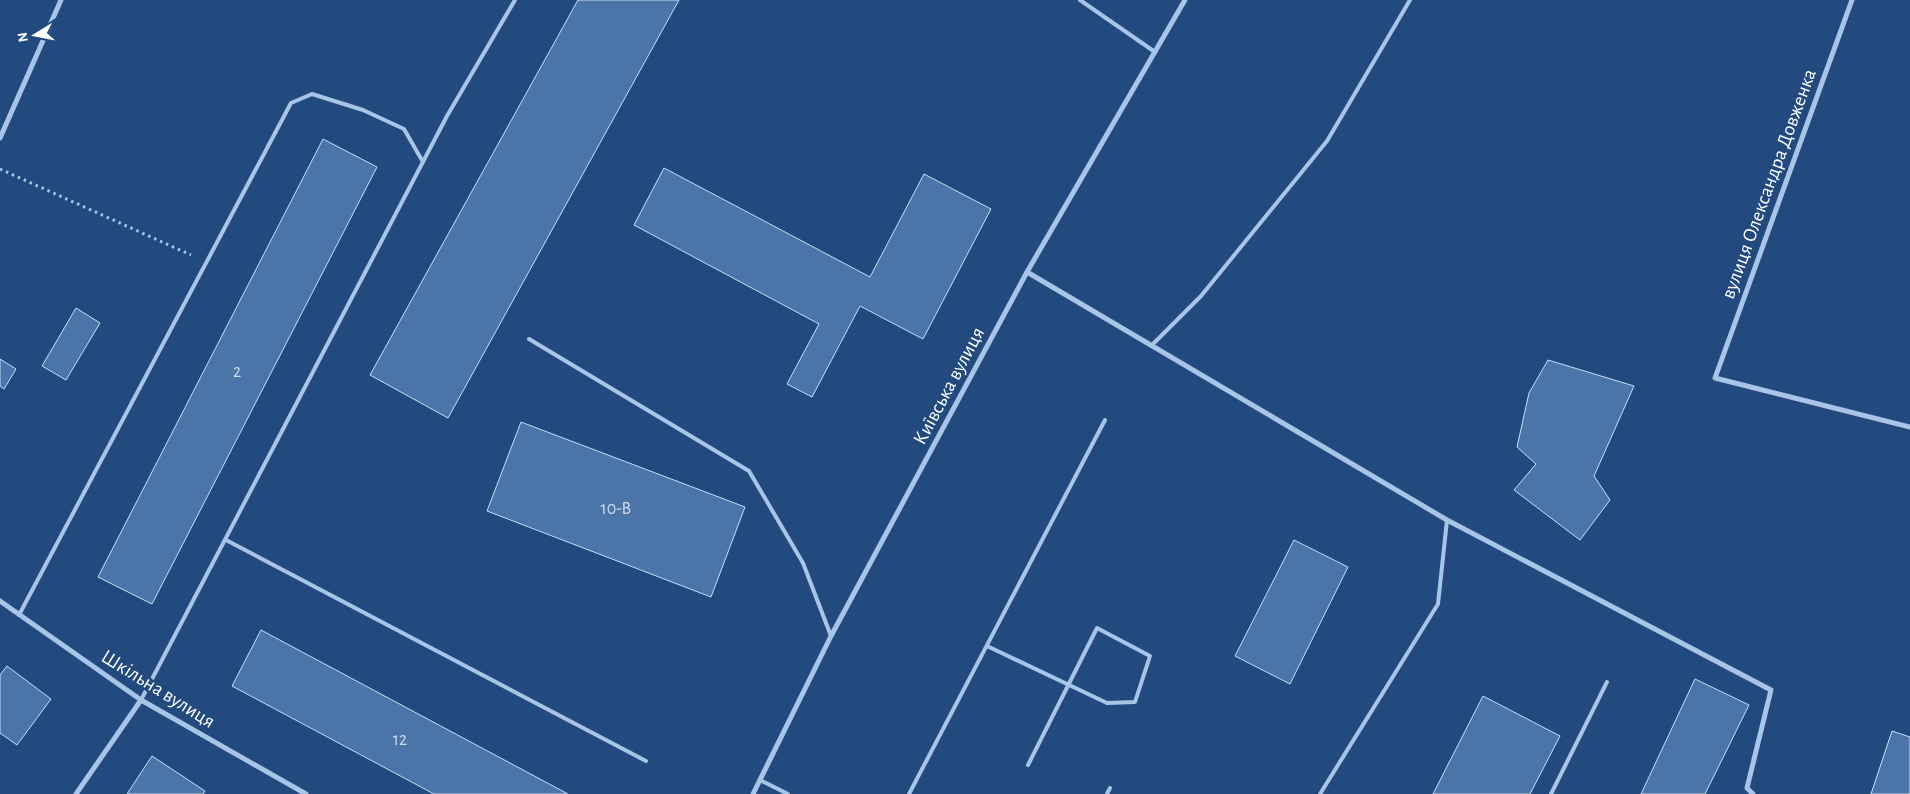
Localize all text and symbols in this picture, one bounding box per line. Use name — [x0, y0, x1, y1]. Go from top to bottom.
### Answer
north arrow — [10, 10, 60, 60]
text: N — [15, 31, 31, 43]
street label: вулиця Олександра Довженка — [1718, 66, 1820, 302]
street label: Київська вулиця — [910, 324, 988, 448]
house number: 2 — [233, 363, 241, 381]
house number: 10-В — [601, 500, 631, 518]
street label: Шкільна вулиця — [98, 646, 218, 732]
house number: 12 — [393, 731, 407, 749]

